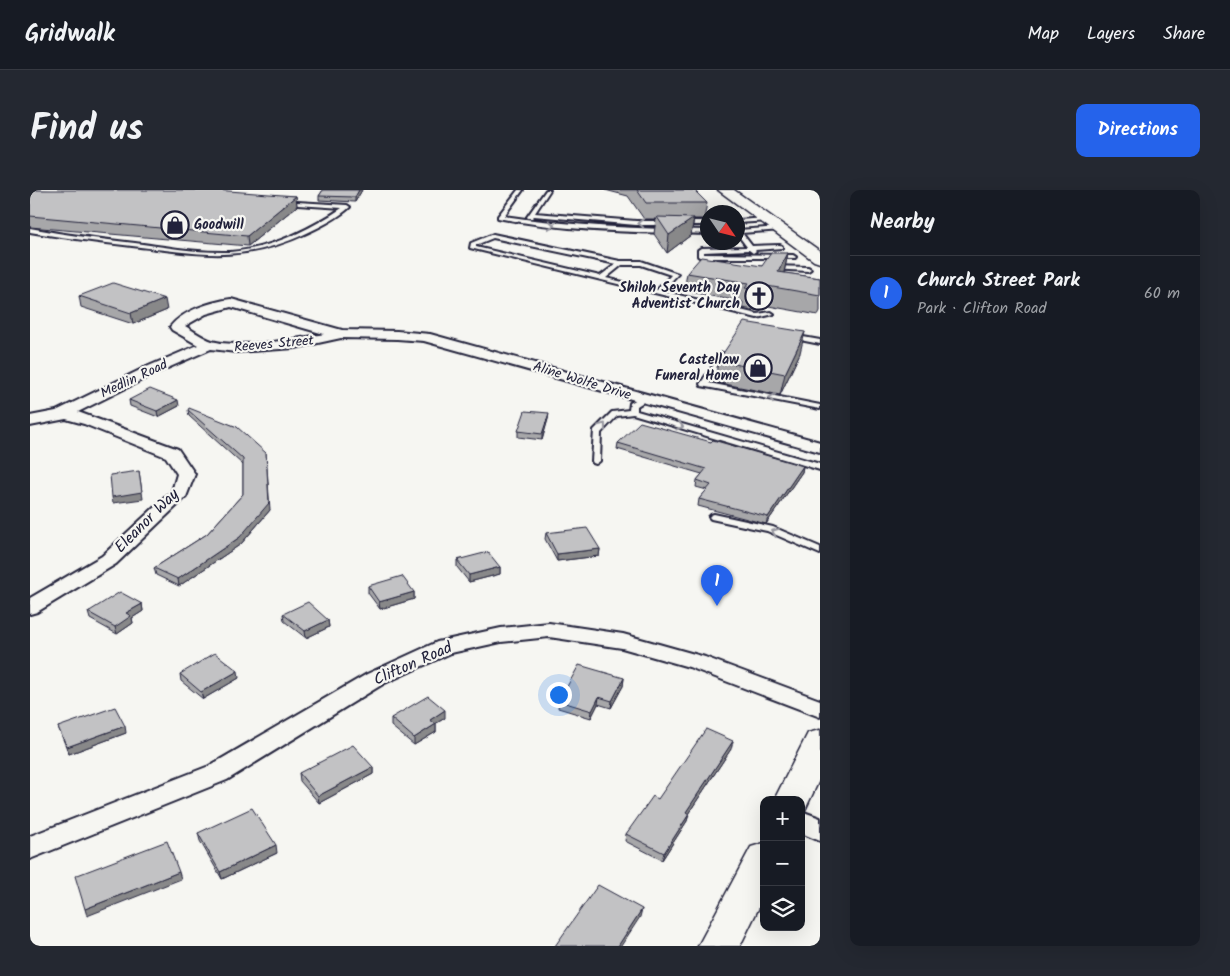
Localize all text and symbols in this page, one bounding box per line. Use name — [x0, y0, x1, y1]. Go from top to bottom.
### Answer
text: Gridwalk — [25, 15, 115, 54]
text: Map — [1028, 20, 1059, 49]
text: Layers — [1087, 20, 1135, 49]
text: Share — [1163, 20, 1205, 49]
text: Find us — [30, 102, 143, 158]
button: Directions — [1076, 104, 1200, 157]
north arrow — [700, 205, 745, 250]
text: Nearby — [870, 206, 935, 239]
shop icon: Goodwill — [160, 210, 190, 240]
place label: Goodwill — [194, 214, 244, 236]
one-way arrow — [637, 217, 645, 228]
one-way arrow — [547, 219, 555, 230]
text: Church Street Park — [917, 266, 1080, 296]
place label: Shiloh Seventh Day Adventist Church — [619, 277, 741, 315]
church icon: Shiloh Seventh Day Adventist Church — [744, 281, 774, 311]
text: 1 — [884, 281, 888, 306]
text: 60 m — [1144, 281, 1180, 306]
text: Park · Clifton Road — [917, 296, 1046, 321]
street label: Reeves Street — [233, 330, 315, 358]
place label: Castellaw Funeral Home — [655, 349, 740, 387]
street label: Medlin Road — [97, 353, 172, 404]
shop icon: Castellaw Funeral Home — [743, 353, 773, 383]
street label: Aline Wolfe Drive — [530, 356, 635, 407]
one-way arrow — [768, 393, 777, 404]
one-way arrow — [675, 420, 684, 430]
one-way arrow — [597, 423, 606, 432]
street label: Eleanor Way — [109, 482, 186, 559]
one-way arrow — [771, 528, 780, 538]
pin: 1 — [701, 565, 733, 606]
street label: Clifton Road — [370, 635, 457, 692]
your location — [546, 682, 572, 708]
map controls — [760, 796, 805, 931]
button: + — [760, 796, 805, 841]
button: − — [760, 841, 805, 886]
button: layers — [760, 886, 805, 931]

